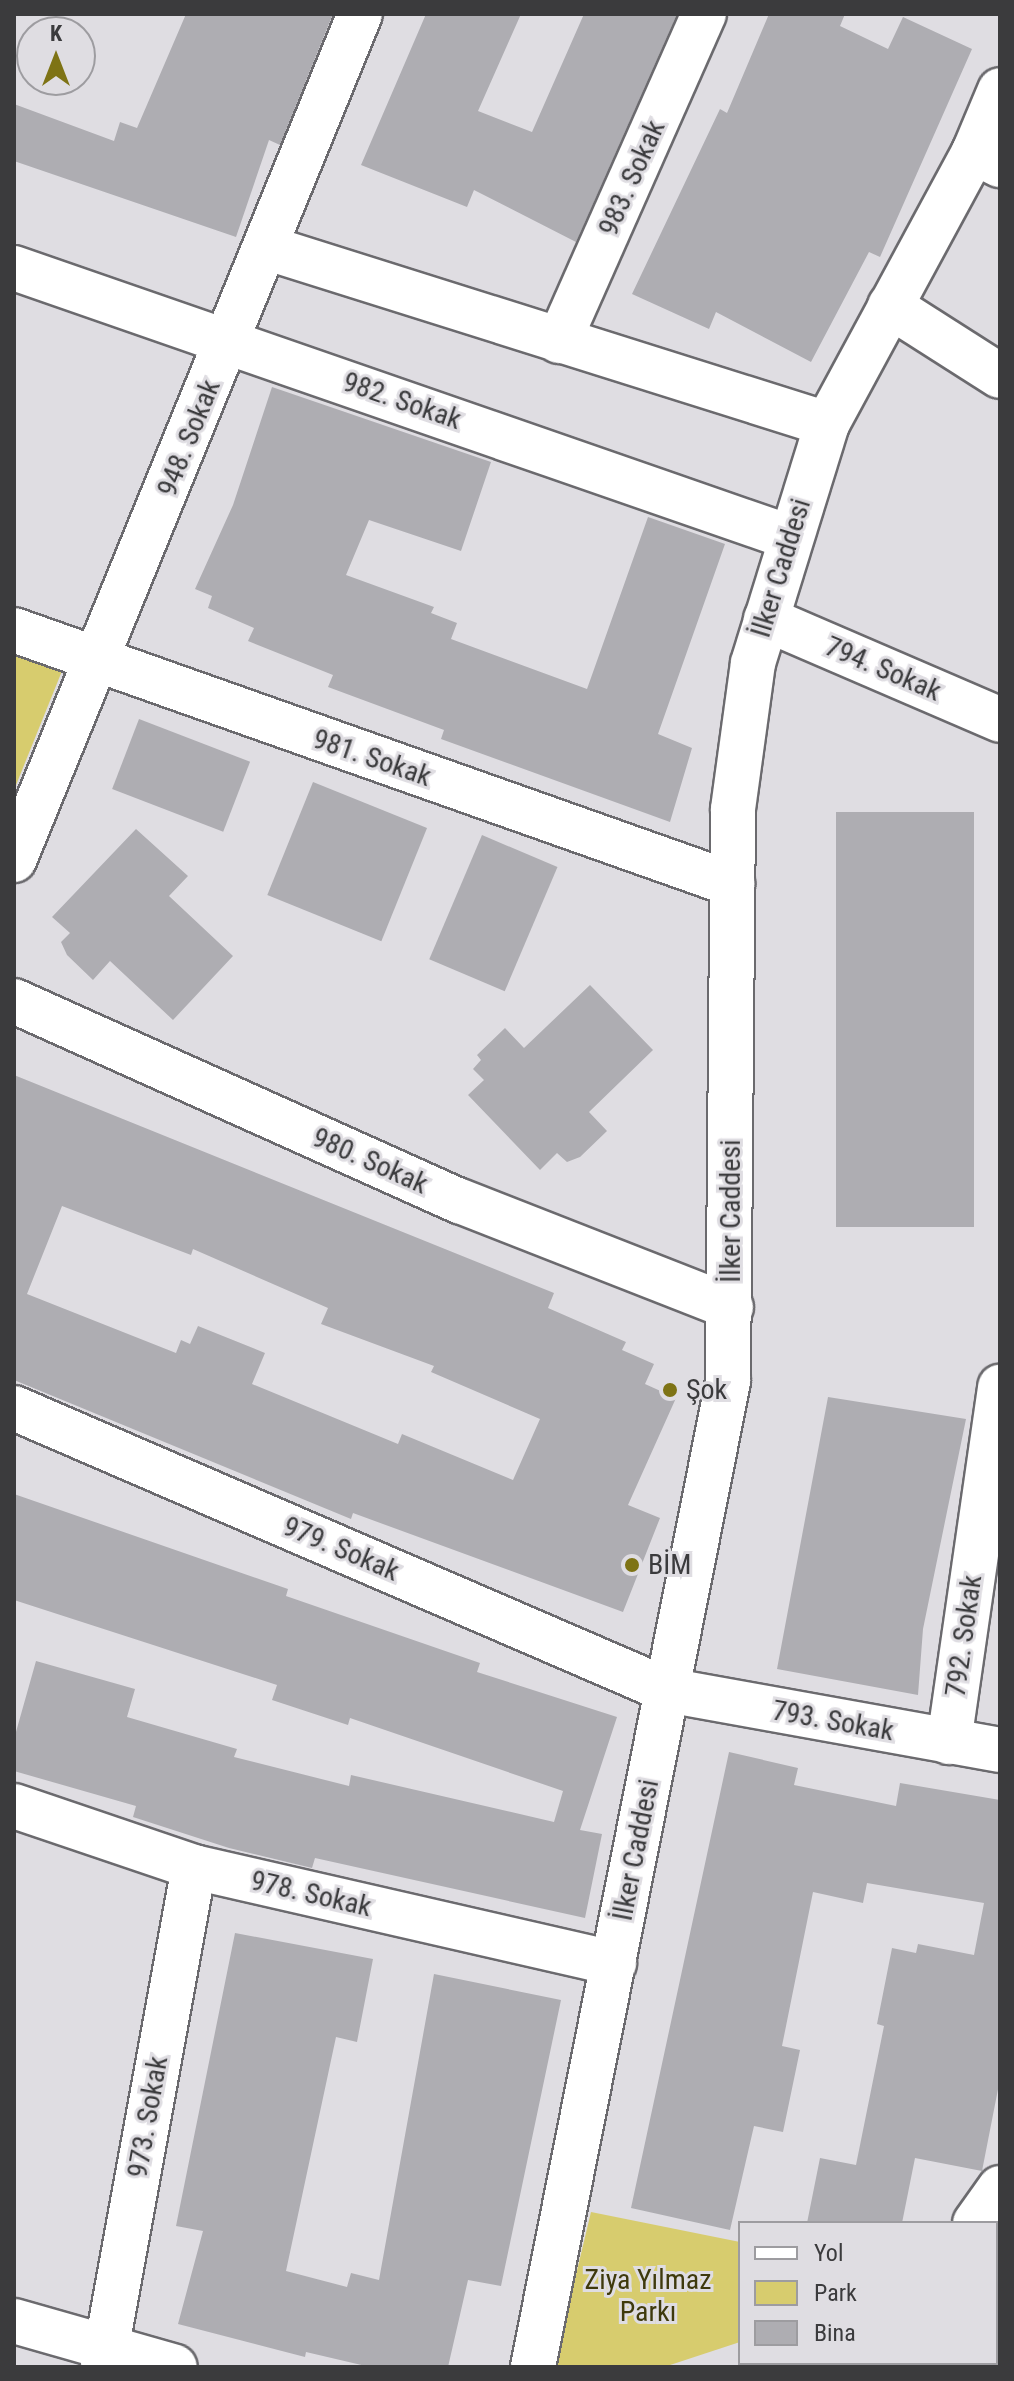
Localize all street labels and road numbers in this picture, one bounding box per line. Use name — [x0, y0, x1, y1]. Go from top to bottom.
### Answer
street label: 983. Sokak — [592, 115, 672, 241]
street label: 982. Sokak — [339, 365, 465, 437]
street label: 948. Sokak — [150, 375, 228, 501]
street label: İlker Caddesi — [744, 495, 818, 641]
street label: 794. Sokak — [820, 630, 946, 708]
street label: 981. Sokak — [309, 722, 435, 794]
street label: 980. Sokak — [307, 1121, 433, 1201]
street label: İlker Caddesi — [714, 1139, 748, 1283]
street label: 979. Sokak — [278, 1510, 404, 1588]
street label: 792. Sokak — [939, 1573, 989, 1699]
street label: 793. Sokak — [770, 1694, 896, 1748]
street label: İlker Caddesi — [606, 1776, 666, 1924]
street label: 978. Sokak — [248, 1864, 374, 1924]
street label: 973. Sokak — [121, 2054, 175, 2180]

